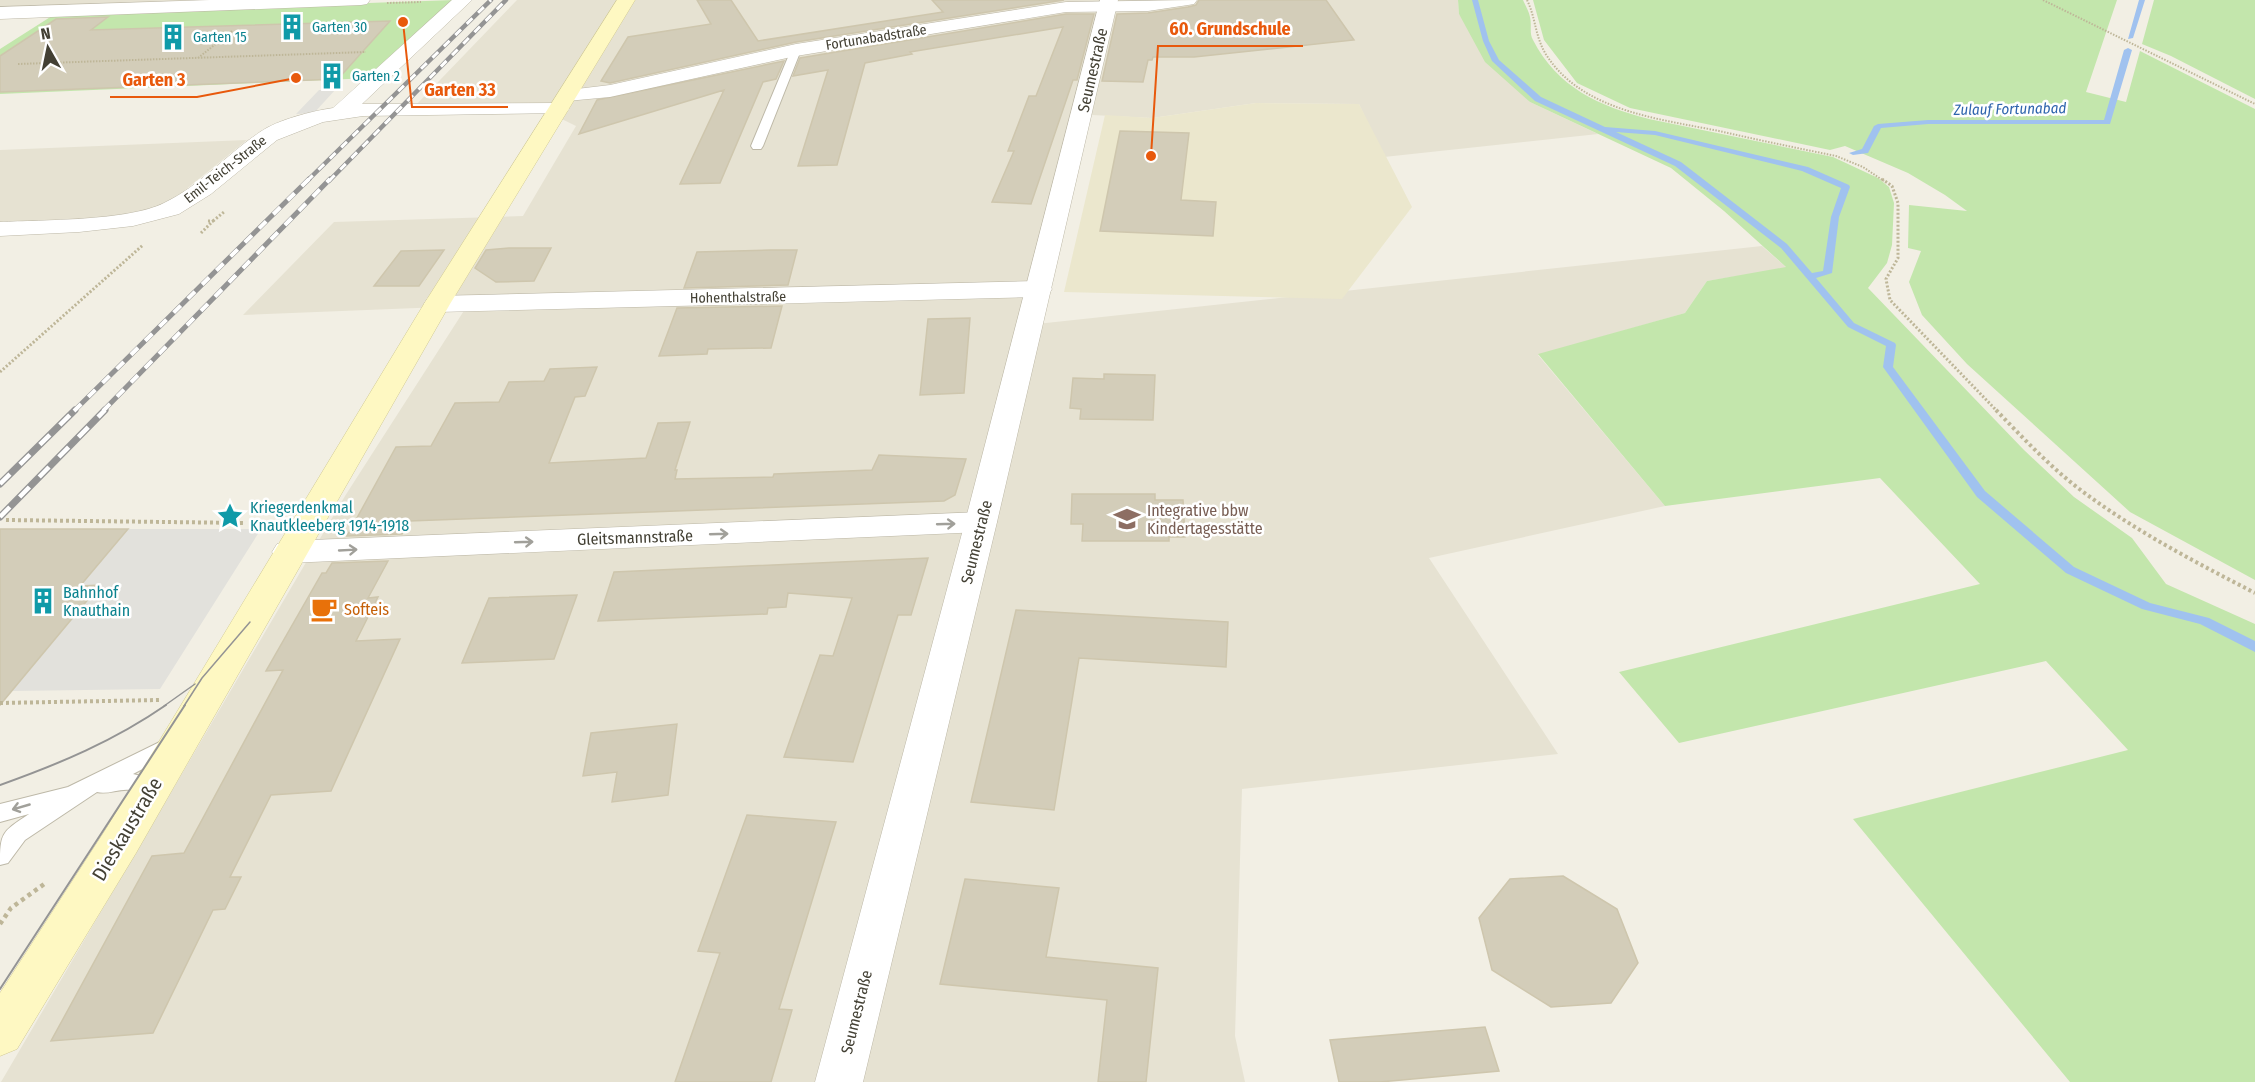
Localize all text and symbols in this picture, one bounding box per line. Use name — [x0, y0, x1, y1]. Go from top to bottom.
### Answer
callout: 60. Grundschule — [1158, 10, 1303, 46]
building icon: Garten 30 — [277, 12, 307, 42]
north arrow — [18, 18, 78, 78]
text: 60. Grundschule — [1169, 18, 1291, 40]
place label: Garten 30 — [312, 19, 367, 36]
street label: Fortunabadstraße — [824, 21, 928, 54]
building icon: Garten 15 — [158, 22, 188, 52]
text: N — [40, 24, 52, 44]
street label: Seumestraße — [1074, 26, 1111, 114]
place label: Garten 15 — [193, 29, 247, 46]
callout: Garten 3 — [110, 61, 197, 97]
building icon: Garten 2 — [317, 61, 347, 91]
place label: Garten 2 — [352, 68, 400, 85]
text: Garten 3 — [123, 69, 186, 91]
callout: Garten 33 — [412, 71, 508, 107]
text: Garten 33 — [424, 79, 496, 101]
water label: Zulauf Fortunabad — [1952, 99, 2067, 119]
street label: Emil-Teich-Straße — [181, 132, 270, 207]
street label: Hohenthalstraße — [690, 288, 786, 307]
place label: Kriegerdenkmal Knautkleeberg 1914-1918 — [250, 498, 409, 535]
street label: Seumestraße — [957, 498, 996, 586]
place icon: Kriegerdenkmal Knautkleeberg 1914-1918 — [215, 501, 245, 531]
place label: Integrative bbw Kindertagesstätte — [1147, 501, 1263, 538]
school or university icon: Integrative bbw Kindertagesstätte — [1112, 504, 1142, 534]
one-way arrow — [935, 518, 955, 530]
street label: Gleitsmannstraße — [577, 526, 693, 549]
one-way arrow — [708, 528, 728, 539]
one-way arrow — [513, 536, 533, 547]
one-way arrow — [337, 544, 357, 555]
place label: Bahnhof Knauthain — [63, 583, 130, 620]
building icon: Bahnhof Knauthain — [28, 586, 58, 616]
cafe icon: Softeis — [309, 594, 339, 624]
place label: Softeis — [344, 600, 389, 619]
street label: Dieskaustraße — [87, 773, 167, 885]
one-way arrow — [11, 802, 30, 814]
street label: Seumestraße — [837, 968, 876, 1056]

